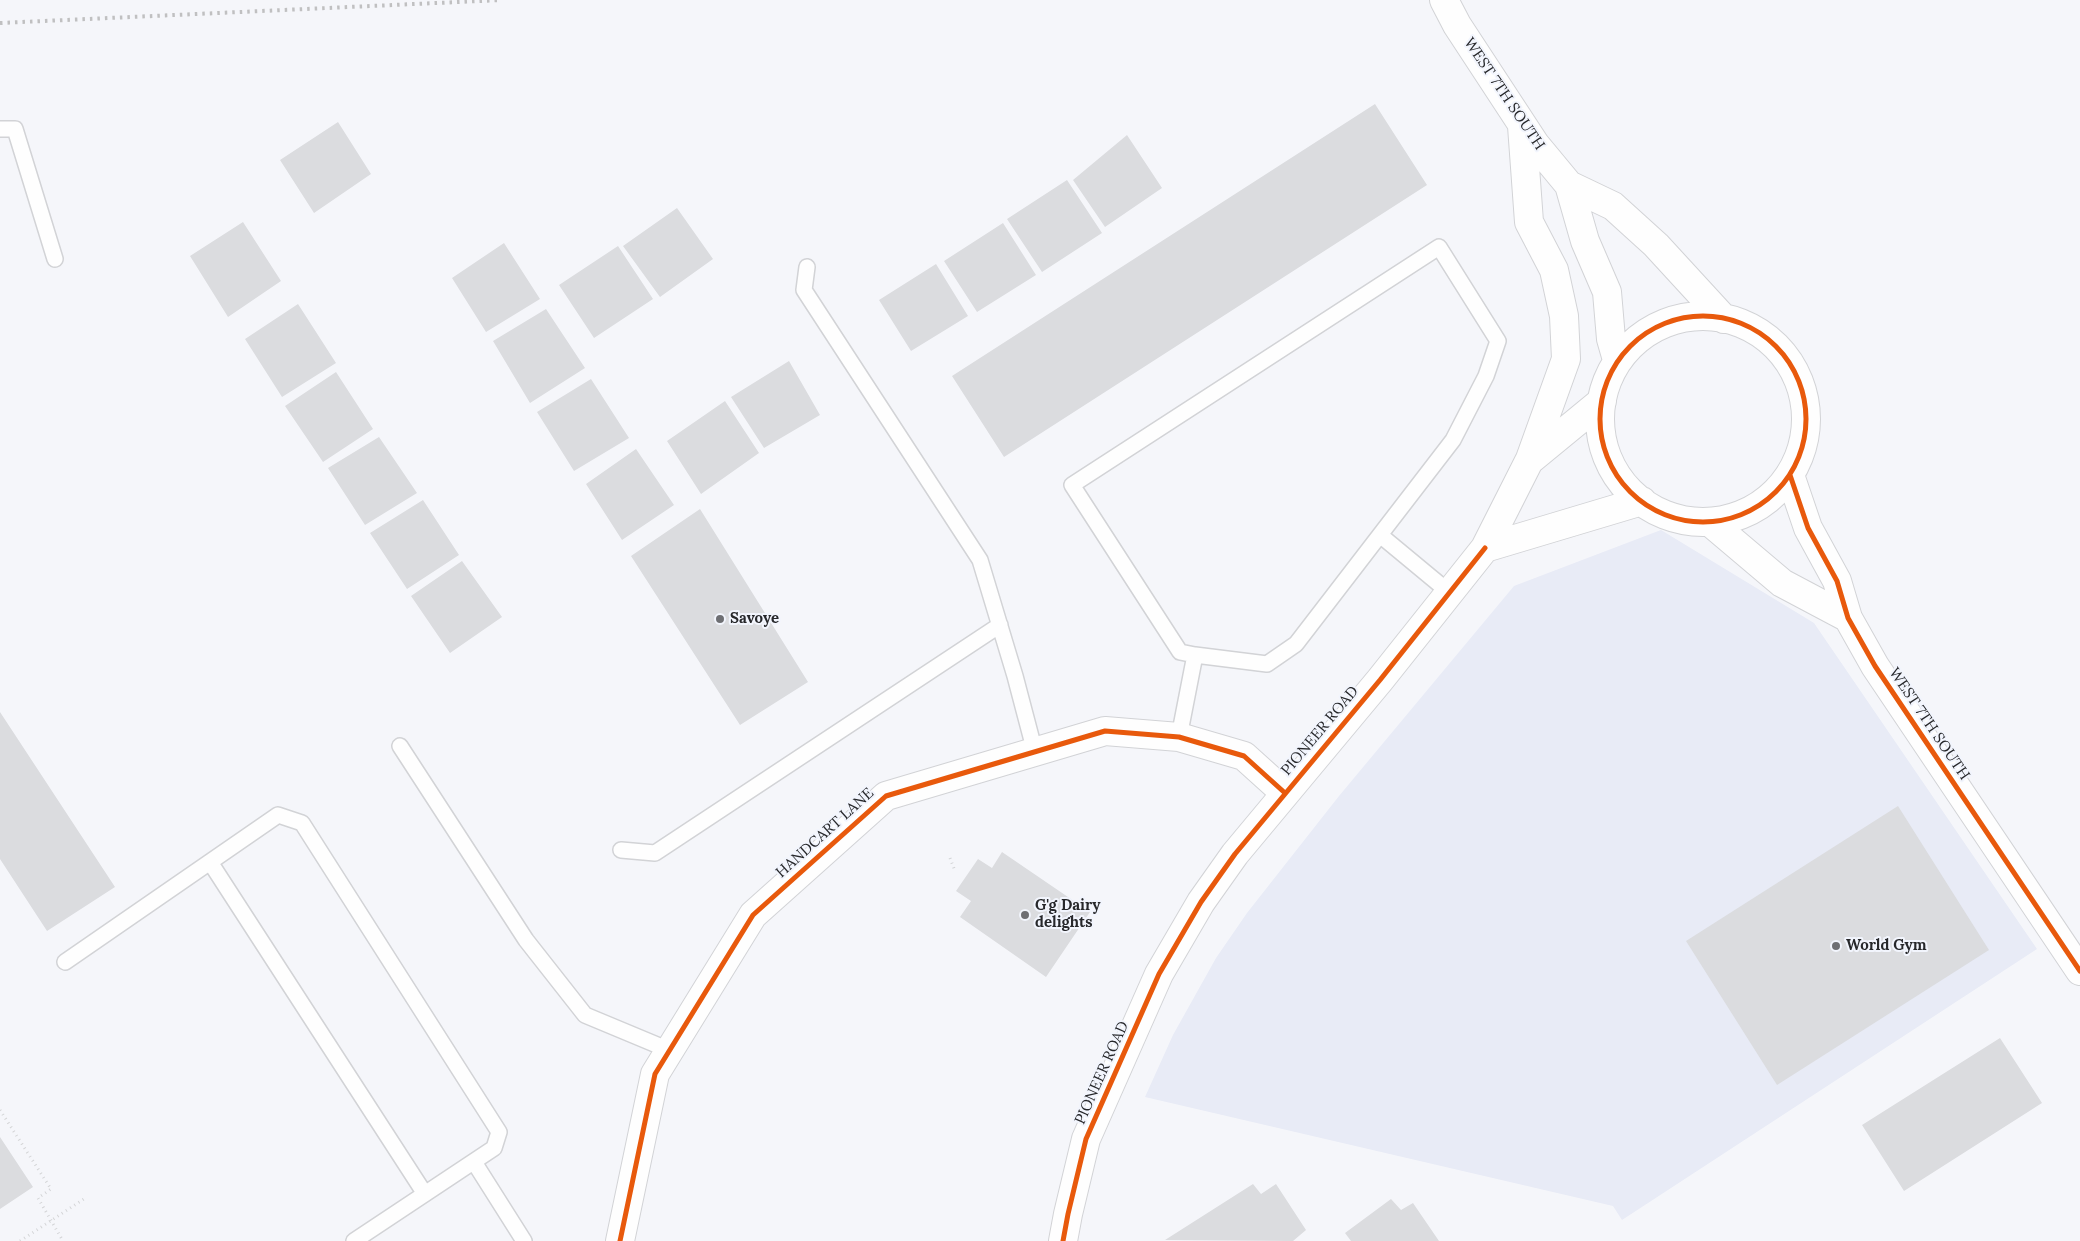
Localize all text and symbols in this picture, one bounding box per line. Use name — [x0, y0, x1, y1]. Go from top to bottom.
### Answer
street label: WEST 7TH SOUTH — [1460, 35, 1548, 153]
place label: Savoye — [730, 610, 779, 628]
marker: Savoye — [714, 613, 726, 625]
street label: WEST 7TH SOUTH — [1885, 665, 1973, 783]
street label: PIONEER ROAD — [1277, 683, 1363, 779]
street label: HANDCART LANE — [772, 784, 878, 882]
place label: G'g Dairy delights — [1035, 897, 1101, 932]
marker: G'g Dairy delights — [1019, 909, 1031, 921]
place label: World Gym — [1846, 937, 1927, 955]
marker: World Gym — [1830, 940, 1842, 952]
street label: PIONEER ROAD — [1071, 1019, 1133, 1127]

